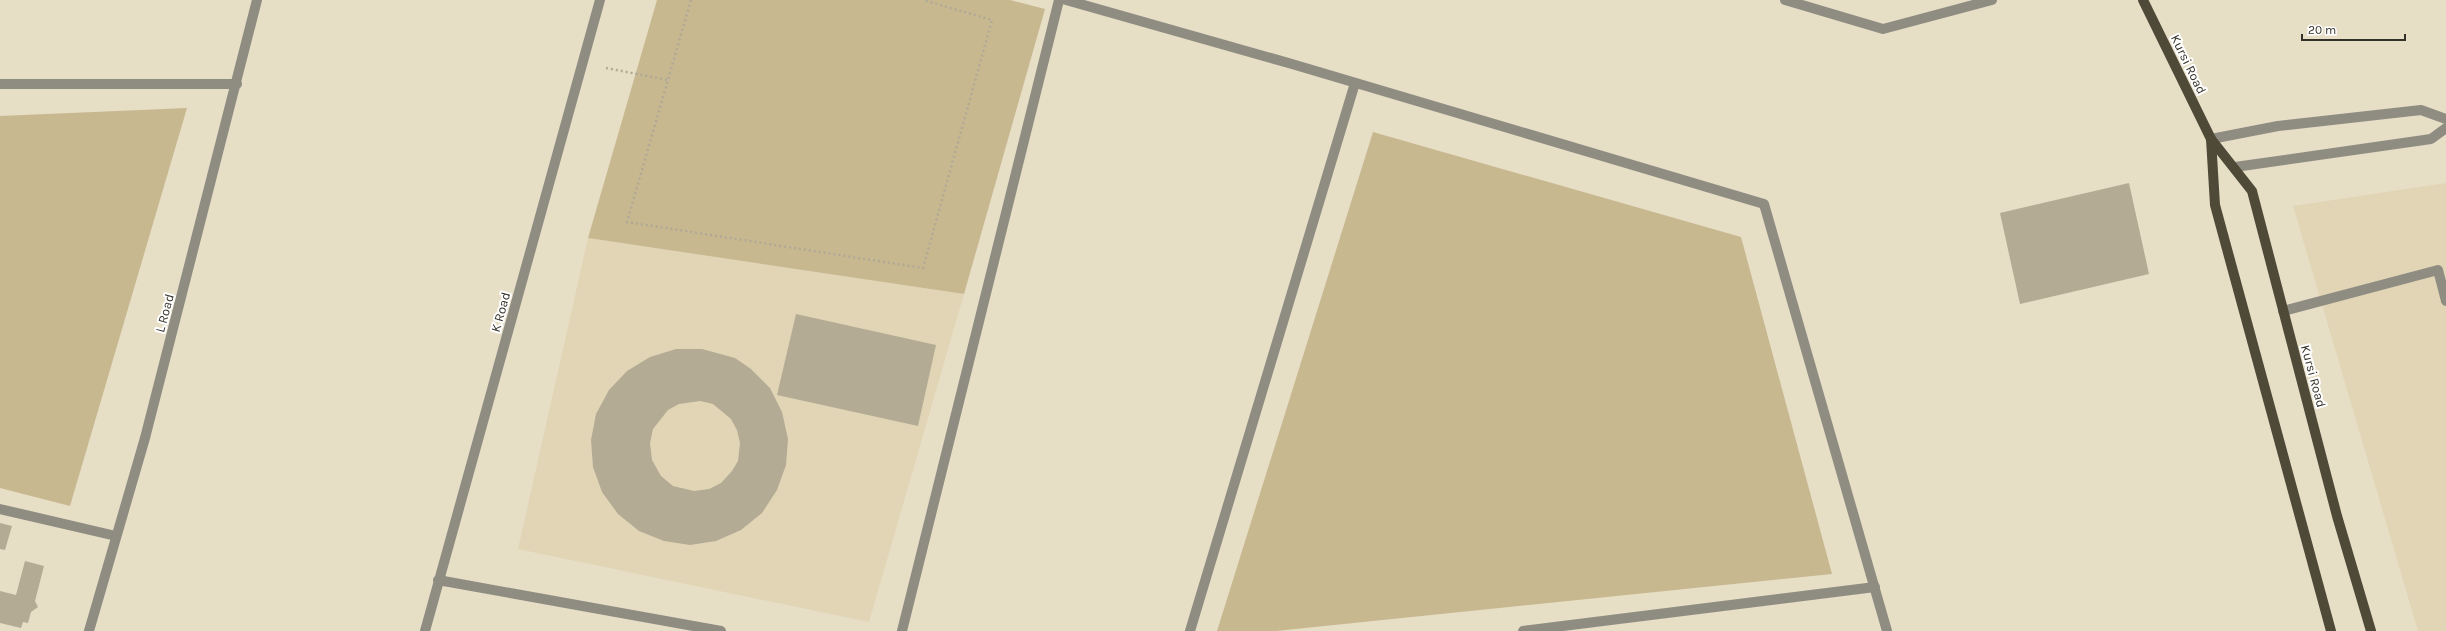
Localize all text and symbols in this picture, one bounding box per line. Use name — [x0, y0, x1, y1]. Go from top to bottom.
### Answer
scale bar — [2302, 16, 2405, 42]
text: 20 m — [2308, 23, 2336, 37]
street label: Kursi Road — [2168, 32, 2209, 96]
street label: K Road — [488, 290, 513, 334]
street label: L Road — [152, 292, 177, 334]
street label: Kursi Road — [2298, 343, 2329, 409]

